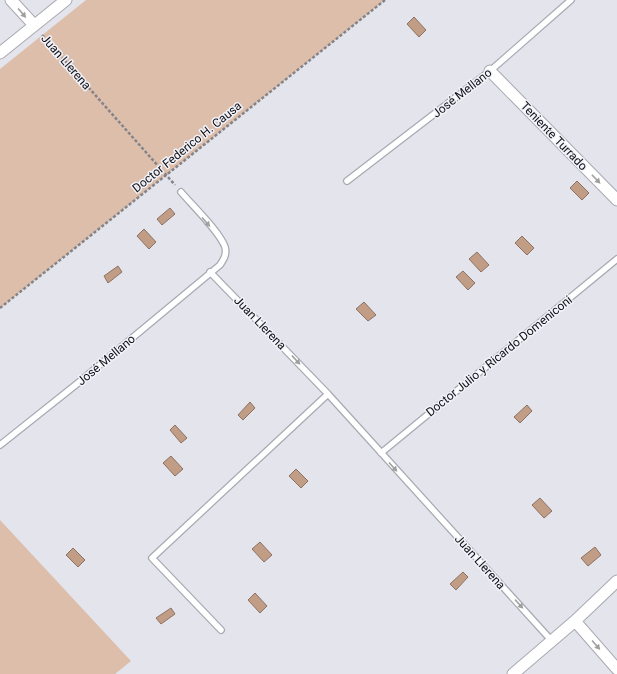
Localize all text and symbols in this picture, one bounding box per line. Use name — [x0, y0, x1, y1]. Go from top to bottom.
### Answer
one-way arrow — [18, 7, 27, 18]
street label: Juan Llerena — [38, 32, 94, 92]
street label: José Mellano — [429, 65, 495, 121]
street label: Doctor Federico H. Causa — [130, 99, 244, 195]
street label: Teniente Turrado — [518, 99, 590, 173]
one-way arrow — [591, 174, 601, 184]
one-way arrow — [202, 216, 211, 227]
street label: Juan Llerena — [231, 293, 289, 353]
street label: Doctor Julio y Ricardo Domeniconi — [423, 293, 575, 419]
street label: José Mellano — [74, 332, 138, 388]
one-way arrow — [292, 355, 301, 365]
one-way arrow — [389, 462, 398, 472]
street label: Juan Llerena — [452, 532, 508, 592]
one-way arrow — [514, 599, 523, 609]
one-way arrow — [591, 640, 601, 650]

